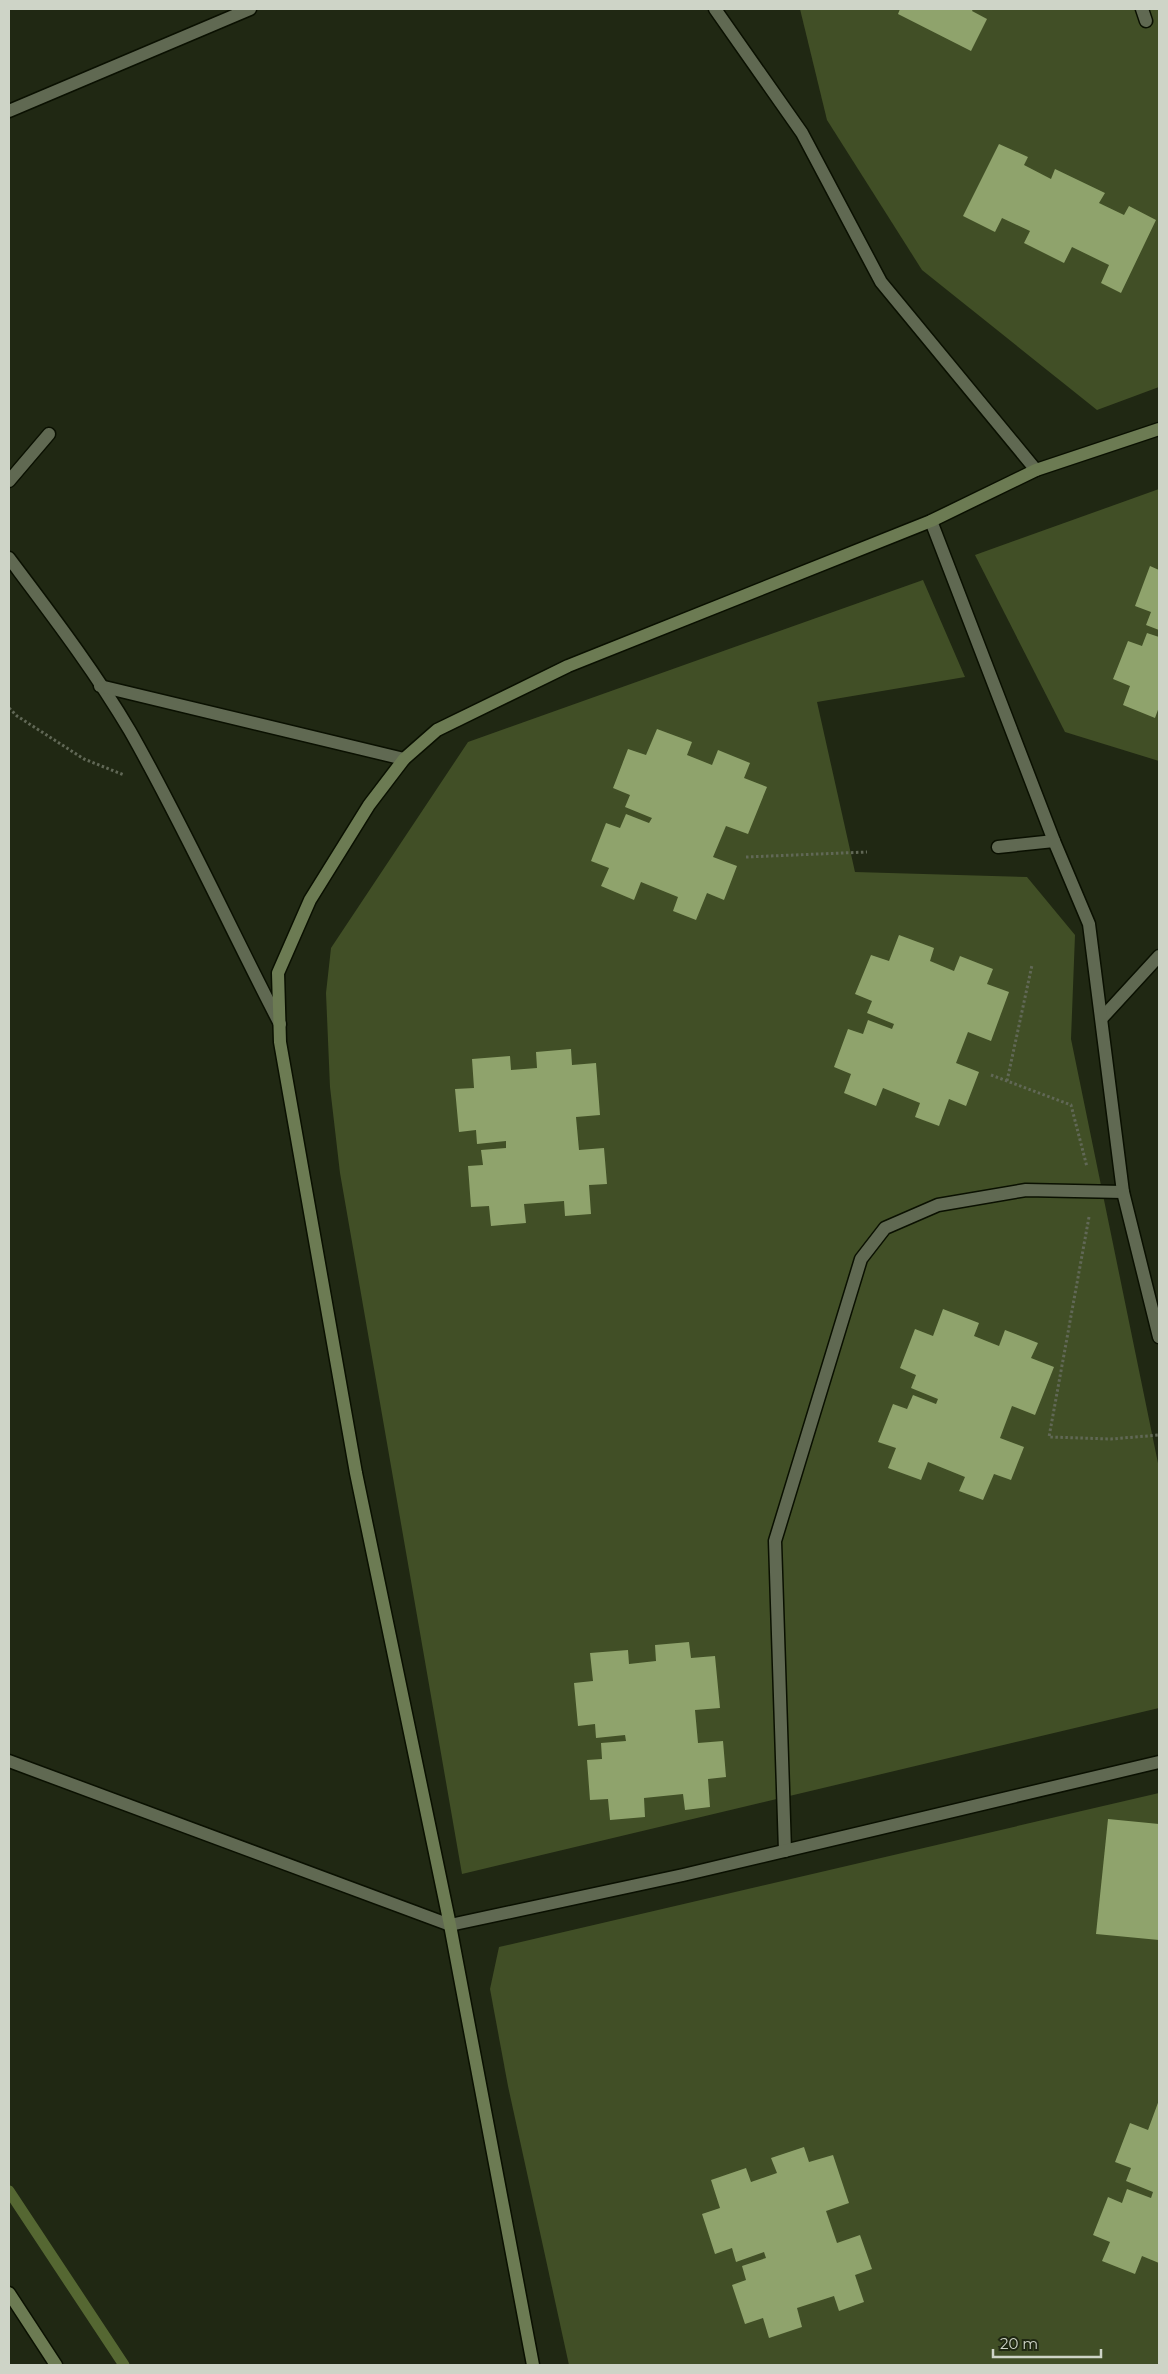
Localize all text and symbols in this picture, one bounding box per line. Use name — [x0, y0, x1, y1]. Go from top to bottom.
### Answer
scale bar — [993, 2326, 1100, 2358]
text: 20 m — [1000, 2334, 1038, 2353]

